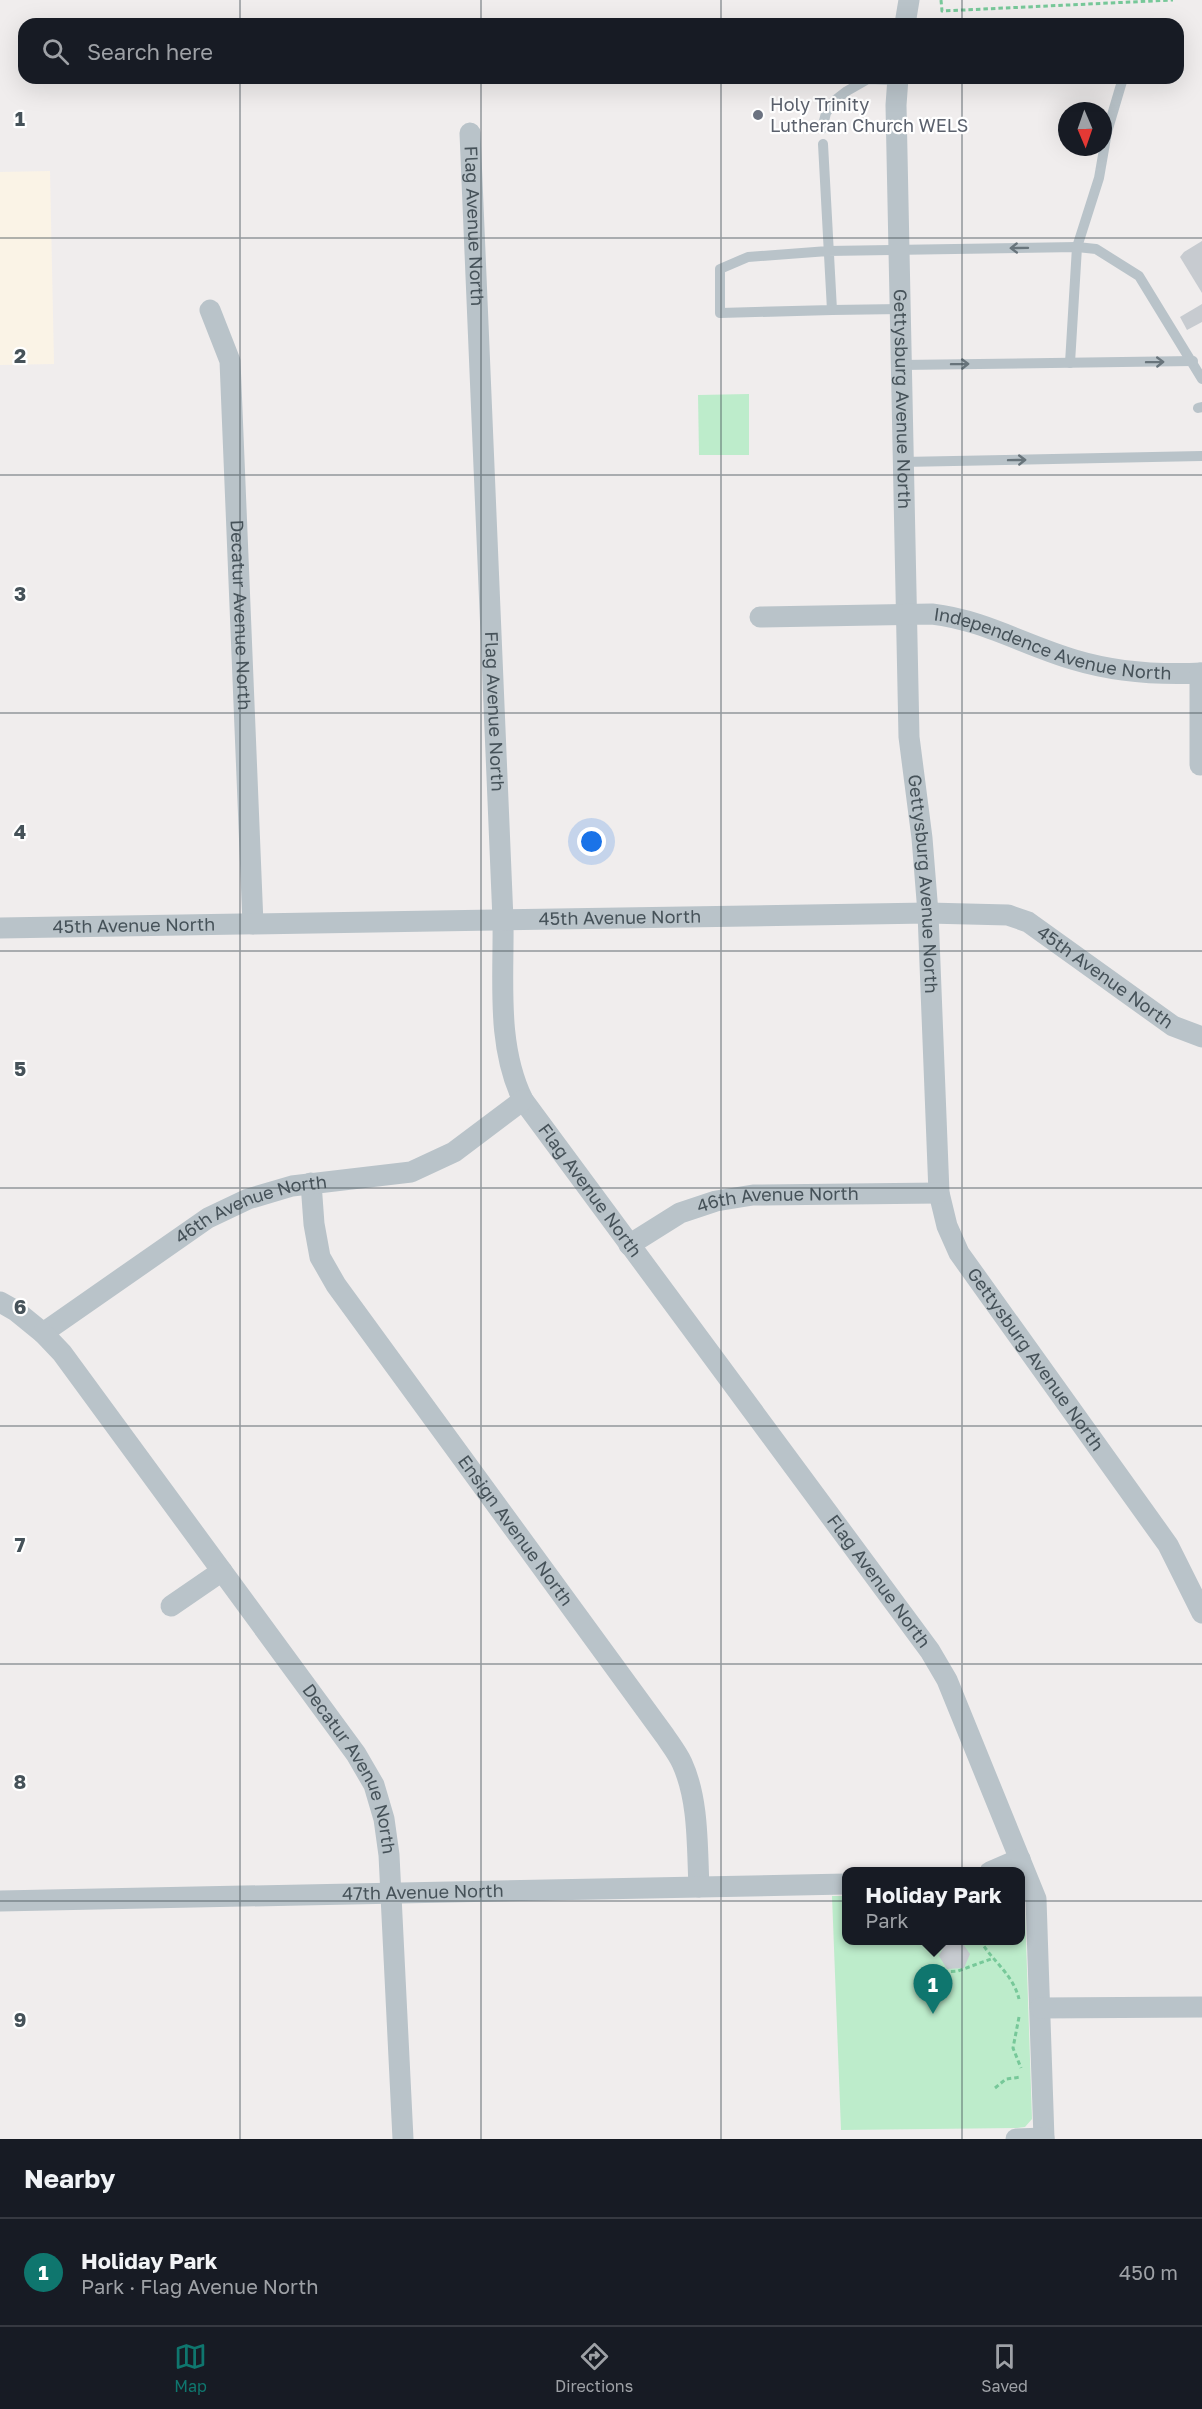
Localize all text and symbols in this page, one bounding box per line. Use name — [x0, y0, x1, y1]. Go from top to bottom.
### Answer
search box — [18, 18, 1184, 84]
icon: search — [39, 35, 72, 68]
text: Search here — [87, 38, 213, 65]
place label: Holy Trinity Lutheran Church WELS — [770, 93, 968, 136]
north arrow — [1058, 102, 1112, 156]
text: 1 — [15, 106, 25, 130]
marker: Holy Trinity Lutheran Church WELS — [751, 108, 765, 122]
street label: Flag Avenue North — [461, 145, 489, 307]
one-way arrow — [1009, 242, 1029, 254]
street label: Gettysburg Avenue North — [890, 289, 916, 509]
text: 2 — [14, 343, 26, 367]
one-way arrow — [1144, 356, 1164, 368]
one-way arrow — [949, 358, 969, 370]
one-way arrow — [1006, 454, 1026, 466]
street label: Decatur Avenue North — [226, 519, 256, 711]
text: 3 — [14, 581, 26, 605]
street label: Independence Avenue North — [932, 602, 1172, 684]
street label: Flag Avenue North — [481, 631, 510, 792]
street label: Gettysburg Avenue North — [904, 773, 943, 994]
text: 4 — [14, 819, 26, 843]
your location — [577, 827, 606, 856]
street label: 45th Avenue North — [538, 905, 701, 929]
street label: 45th Avenue North — [53, 913, 215, 937]
street label: 45th Avenue North — [1033, 920, 1178, 1033]
text: 5 — [14, 1056, 26, 1080]
street label: Flag Avenue North — [534, 1119, 647, 1261]
street label: 46th Avenue North — [170, 1170, 328, 1248]
street label: 46th Avenue North — [694, 1182, 859, 1217]
street label: Gettysburg Avenue North — [963, 1263, 1109, 1455]
text: 6 — [14, 1294, 26, 1318]
street label: Ensign Avenue North — [454, 1450, 578, 1610]
street label: Flag Avenue North — [823, 1510, 936, 1652]
text: 7 — [15, 1532, 26, 1556]
street label: Decatur Avenue North — [298, 1679, 401, 1855]
text: 8 — [14, 1769, 26, 1793]
popup — [842, 1867, 1025, 1945]
street label: 47th Avenue North — [342, 1879, 504, 1904]
text: Holiday Park — [865, 1881, 1002, 1908]
text: Park — [865, 1908, 909, 1932]
pin: 1 — [914, 1964, 952, 2014]
text: 9 — [14, 2007, 26, 2031]
text: Nearby — [24, 2163, 115, 2194]
text: Holiday Park — [81, 2247, 217, 2274]
text: 1 — [38, 2260, 49, 2284]
text: 450 m — [1119, 2260, 1178, 2284]
text: Park · Flag Avenue North — [81, 2274, 319, 2298]
tab: Map — [174, 2340, 207, 2396]
tab: Directions — [555, 2340, 633, 2396]
tab: Saved — [981, 2340, 1028, 2396]

